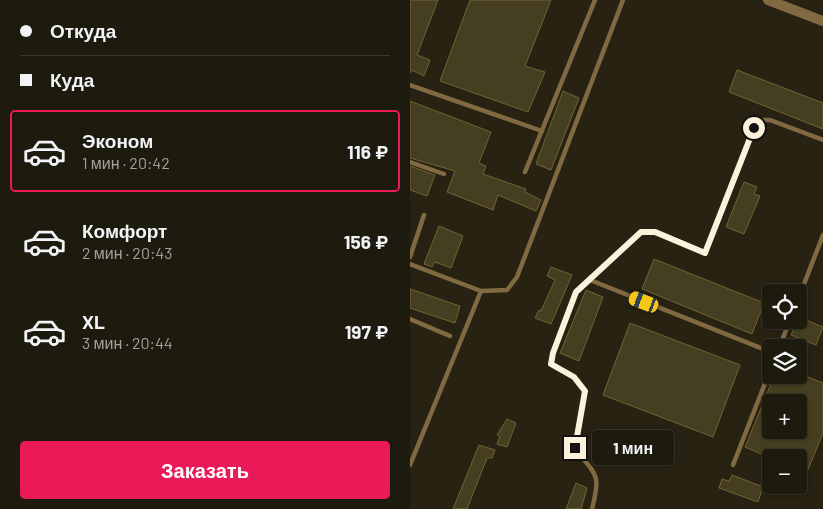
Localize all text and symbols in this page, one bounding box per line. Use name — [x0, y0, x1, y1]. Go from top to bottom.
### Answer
text: Откуда — [50, 19, 116, 42]
text: Куда — [50, 68, 94, 91]
route start — [743, 117, 765, 139]
icon: car — [22, 129, 67, 174]
text: Эконом — [82, 129, 153, 152]
text: 116 ₽ — [347, 140, 388, 163]
text: 1 мин · 20:42 — [82, 153, 170, 172]
icon: car — [22, 219, 67, 264]
text: Комфорт — [82, 219, 167, 242]
text: 156 ₽ — [344, 230, 388, 253]
text: 2 мин · 20:43 — [82, 243, 172, 262]
map controls — [762, 284, 807, 494]
button: locate — [762, 284, 807, 329]
car — [627, 290, 660, 314]
icon: car — [22, 309, 67, 354]
text: XL — [82, 310, 105, 333]
text: 197 ₽ — [345, 320, 388, 343]
text: 3 мин · 20:44 — [82, 333, 173, 352]
button: layers — [762, 339, 807, 384]
button: + — [762, 394, 807, 439]
callout: 1 мин — [592, 430, 675, 466]
route end — [564, 437, 586, 459]
text: 1 мин — [613, 438, 653, 457]
button: Заказать — [20, 441, 390, 499]
button: − — [762, 449, 807, 494]

